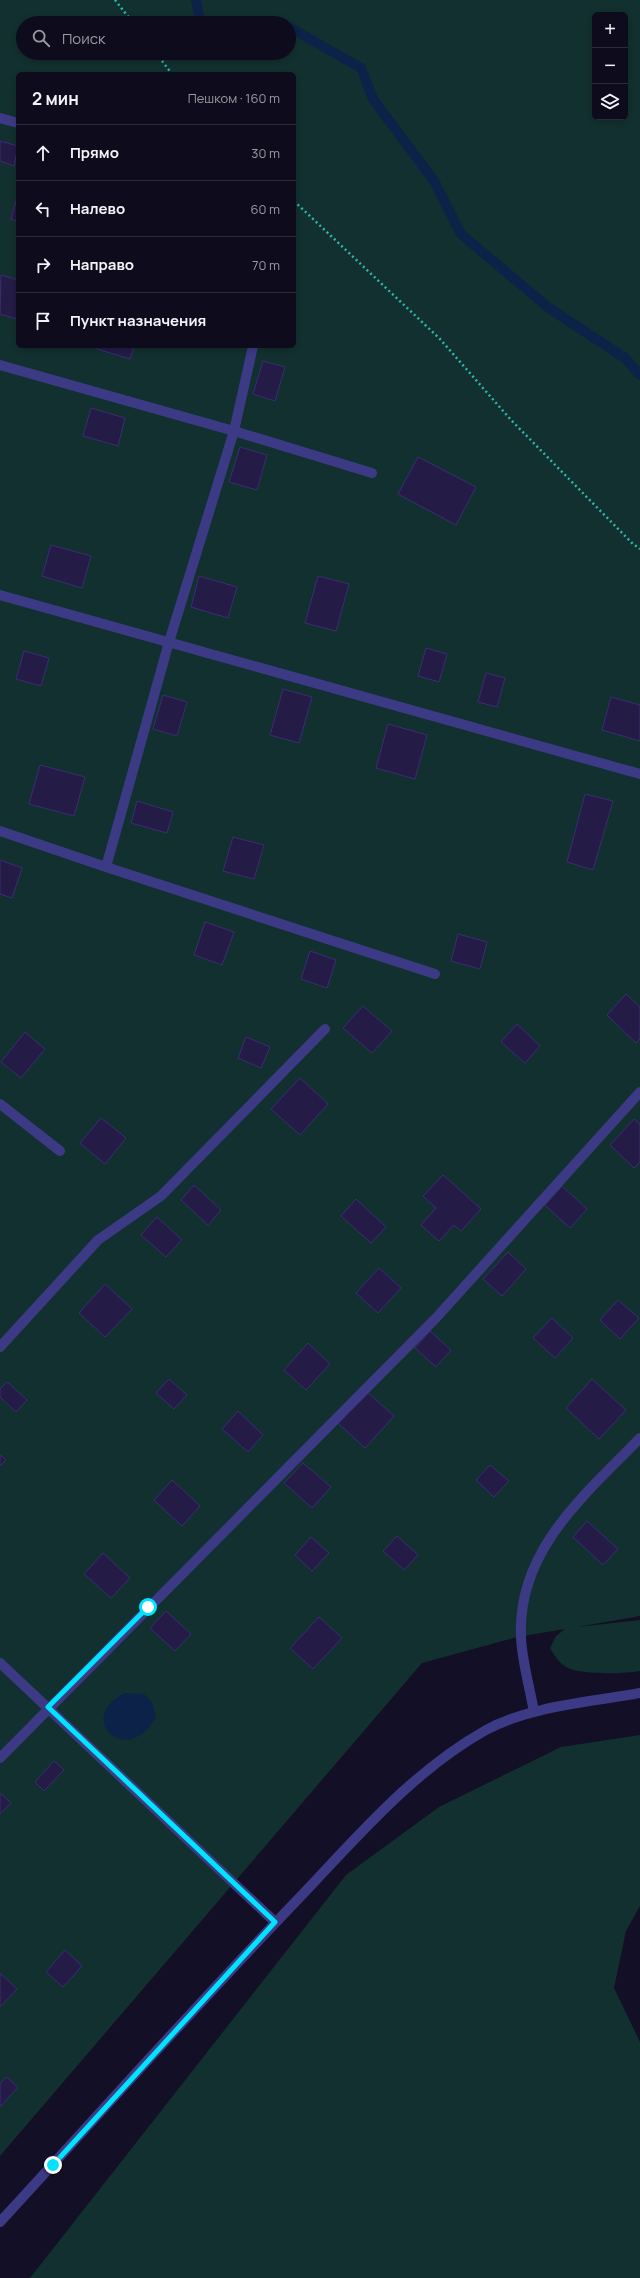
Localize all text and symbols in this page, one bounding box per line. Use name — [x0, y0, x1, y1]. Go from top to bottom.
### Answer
map controls — [592, 12, 628, 120]
button: + — [592, 12, 628, 48]
search box — [16, 16, 296, 60]
icon: search — [30, 27, 52, 49]
text: Поиск — [62, 28, 106, 49]
button: − — [592, 48, 628, 84]
button: layers — [592, 84, 628, 120]
text: 2 мин — [32, 87, 79, 110]
text: Пешком · 160 m — [188, 89, 280, 107]
icon: ahead — [32, 142, 54, 164]
text: Прямо — [70, 142, 119, 163]
text: 30 m — [251, 144, 280, 162]
icon: left — [32, 198, 54, 220]
text: Налево — [70, 198, 125, 219]
text: 60 m — [250, 200, 280, 218]
icon: right — [32, 254, 54, 276]
text: Направо — [70, 254, 134, 275]
text: 70 m — [252, 256, 280, 274]
icon: arrive — [32, 310, 54, 332]
text: Пункт назначения — [70, 310, 206, 331]
route start — [139, 1598, 157, 1616]
route end — [44, 2156, 62, 2174]

